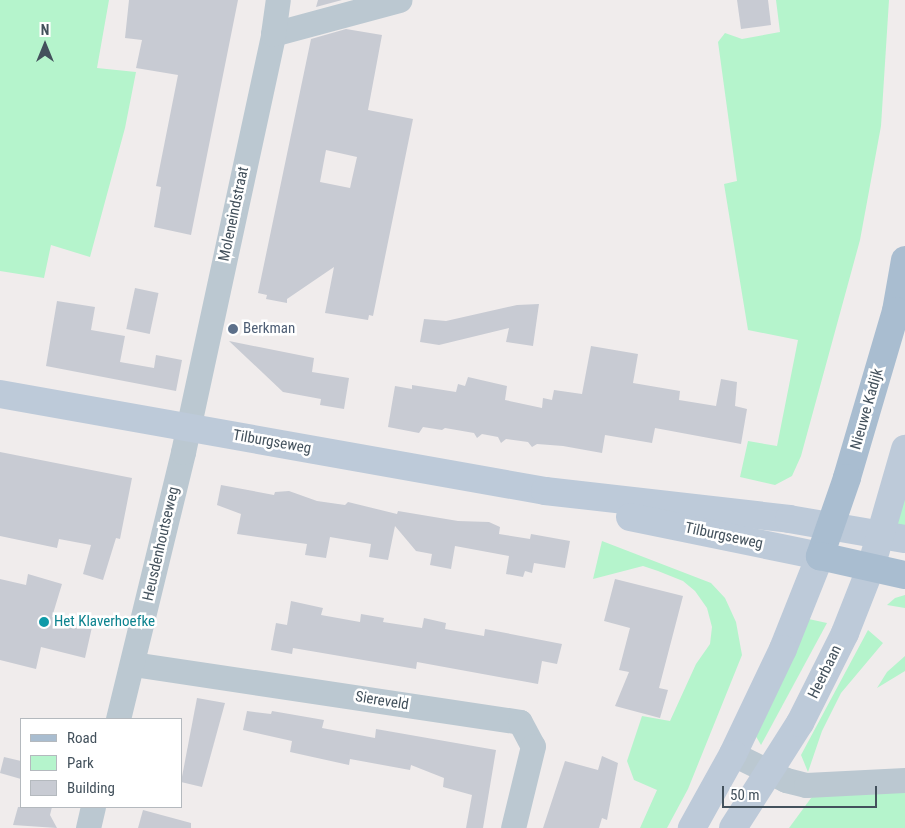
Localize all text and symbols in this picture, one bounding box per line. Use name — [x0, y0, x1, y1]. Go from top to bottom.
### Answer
north arrow — [20, 20, 70, 70]
text: N — [41, 22, 49, 38]
street label: Moleneindstraat — [215, 165, 253, 263]
place label: Berkman — [243, 320, 295, 338]
marker: Berkman — [227, 323, 239, 335]
street label: Nieuwe Kadijk — [847, 366, 887, 452]
street label: Tilburgseweg — [231, 426, 313, 458]
street label: Heusdenhoutseweg — [139, 485, 183, 603]
street label: Tilburgseweg — [683, 519, 765, 553]
place label: Het Klaverhoefke — [54, 613, 155, 631]
marker: Het Klaverhoefke — [38, 616, 50, 628]
street label: Heerbaan — [804, 642, 846, 702]
street label: Siereveld — [354, 688, 410, 714]
legend — [20, 718, 182, 808]
text: Road — [67, 729, 97, 747]
text: Park — [67, 754, 94, 772]
scale bar — [725, 776, 880, 808]
text: Building — [67, 779, 115, 797]
text: 50 m — [730, 786, 760, 804]

